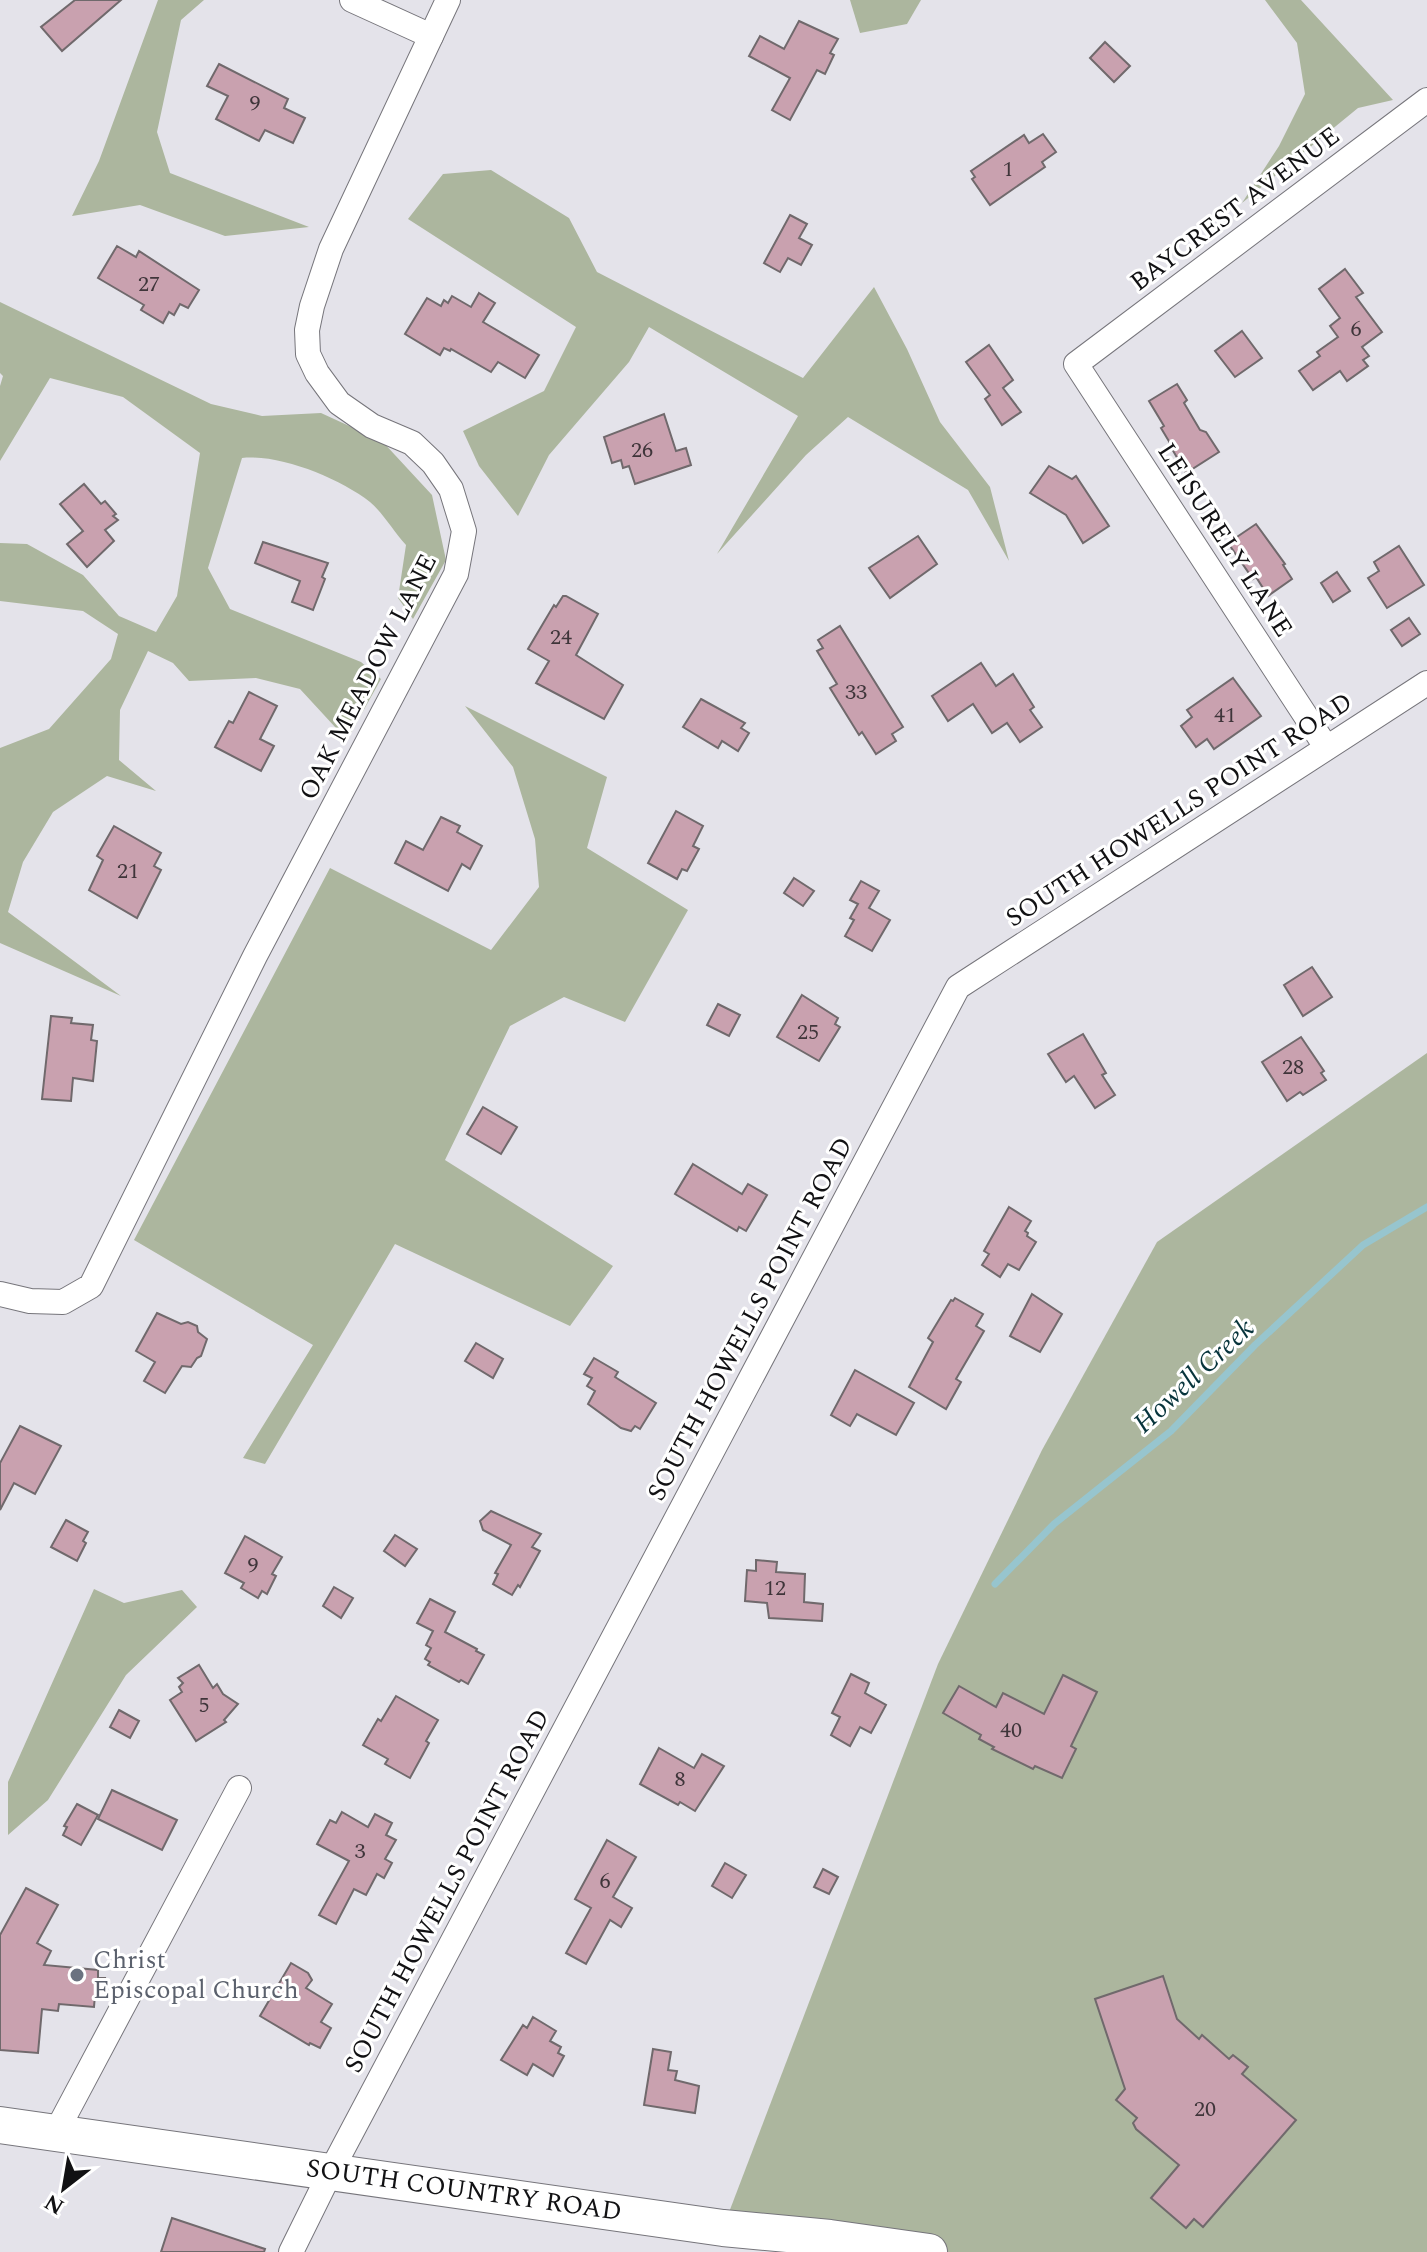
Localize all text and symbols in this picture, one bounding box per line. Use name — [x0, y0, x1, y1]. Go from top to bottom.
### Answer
house number: 9 — [249, 87, 261, 120]
street label: BAYCREST AVENUE — [1121, 116, 1349, 302]
house number: 1 — [1002, 153, 1014, 186]
house number: 27 — [138, 268, 160, 301]
house number: 6 — [1350, 313, 1362, 346]
house number: 26 — [631, 434, 653, 467]
street label: LEISURELY LANE — [1147, 435, 1303, 645]
street label: OAK MEADOW LANE — [288, 547, 448, 807]
house number: 24 — [550, 621, 572, 654]
house number: 33 — [845, 676, 867, 709]
street label: SOUTH HOWELLS POINT ROAD — [997, 682, 1361, 938]
house number: 41 — [1214, 699, 1236, 732]
house number: 21 — [117, 855, 139, 888]
house number: 25 — [797, 1016, 819, 1049]
house number: 28 — [1282, 1051, 1304, 1084]
street label: SOUTH HOWELLS POINT ROAD — [637, 1130, 863, 1508]
water label: Howell Creek — [1124, 1308, 1264, 1444]
house number: 9 — [247, 1549, 259, 1582]
house number: 12 — [764, 1572, 786, 1605]
house number: 5 — [198, 1689, 210, 1722]
street label: SOUTH HOWELLS POINT ROAD — [334, 1702, 560, 2080]
house number: 40 — [1000, 1714, 1022, 1747]
house number: 8 — [674, 1763, 686, 1796]
house number: 3 — [354, 1835, 366, 1868]
house number: 6 — [599, 1865, 611, 1898]
place label: Christ Episcopal Church — [93, 1940, 299, 2010]
marker: Christ Episcopal Church — [68, 1966, 86, 1984]
house number: 20 — [1194, 2093, 1216, 2126]
north arrow — [24, 2148, 104, 2228]
street label: SOUTH COUNTRY ROAD — [304, 2148, 624, 2232]
text: N — [38, 2185, 71, 2223]

